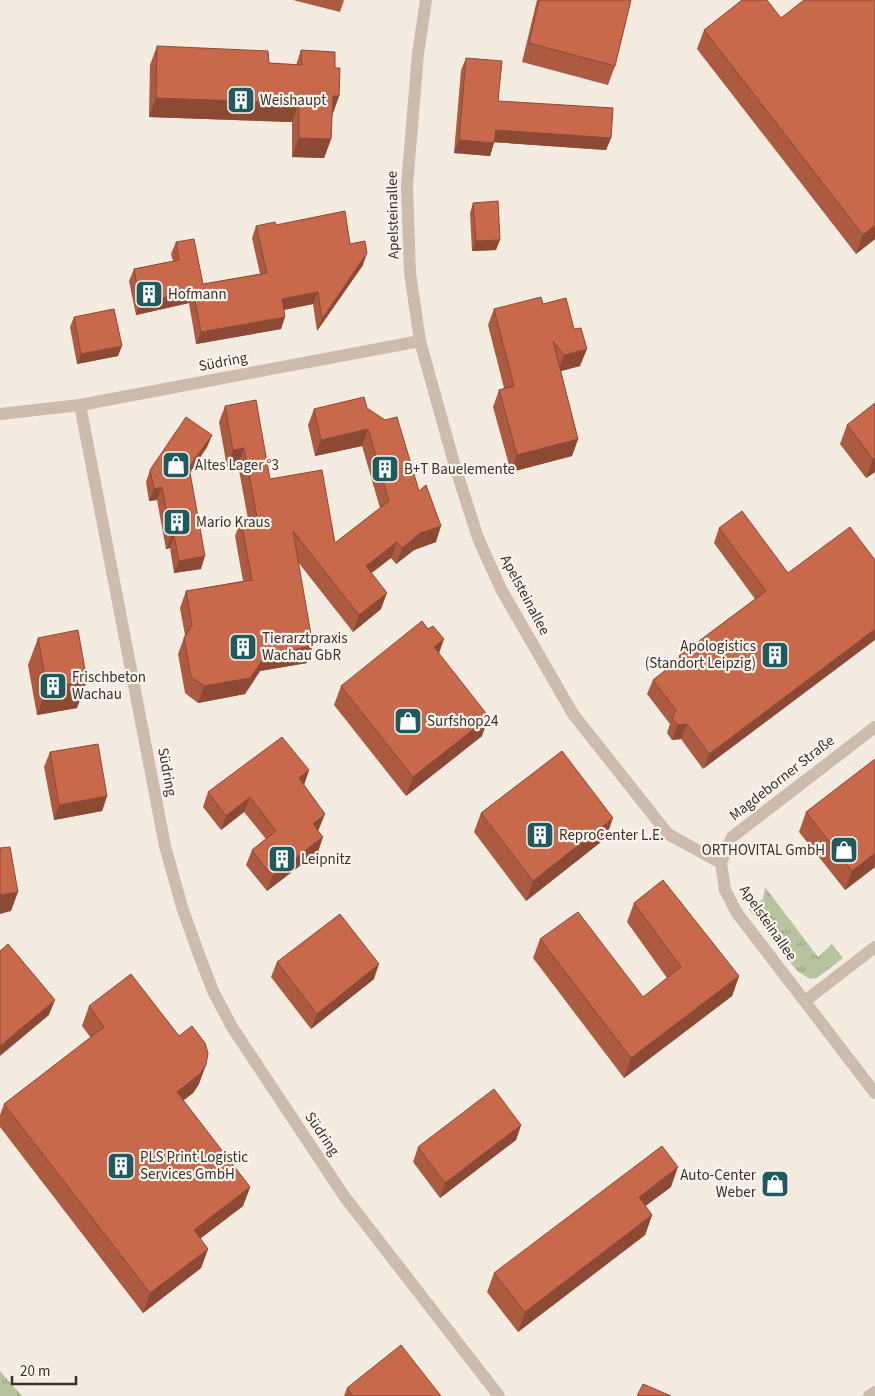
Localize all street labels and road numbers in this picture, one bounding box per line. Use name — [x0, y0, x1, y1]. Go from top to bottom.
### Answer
street label: Apelsteinallee — [382, 171, 404, 259]
street label: Südring — [197, 347, 250, 377]
street label: Apelsteinallee — [495, 551, 555, 639]
street label: Magdeborner Straße — [725, 730, 839, 826]
street label: Südring — [152, 746, 182, 799]
street label: Apelsteinallee — [734, 881, 802, 965]
street label: Südring — [300, 1108, 345, 1161]

